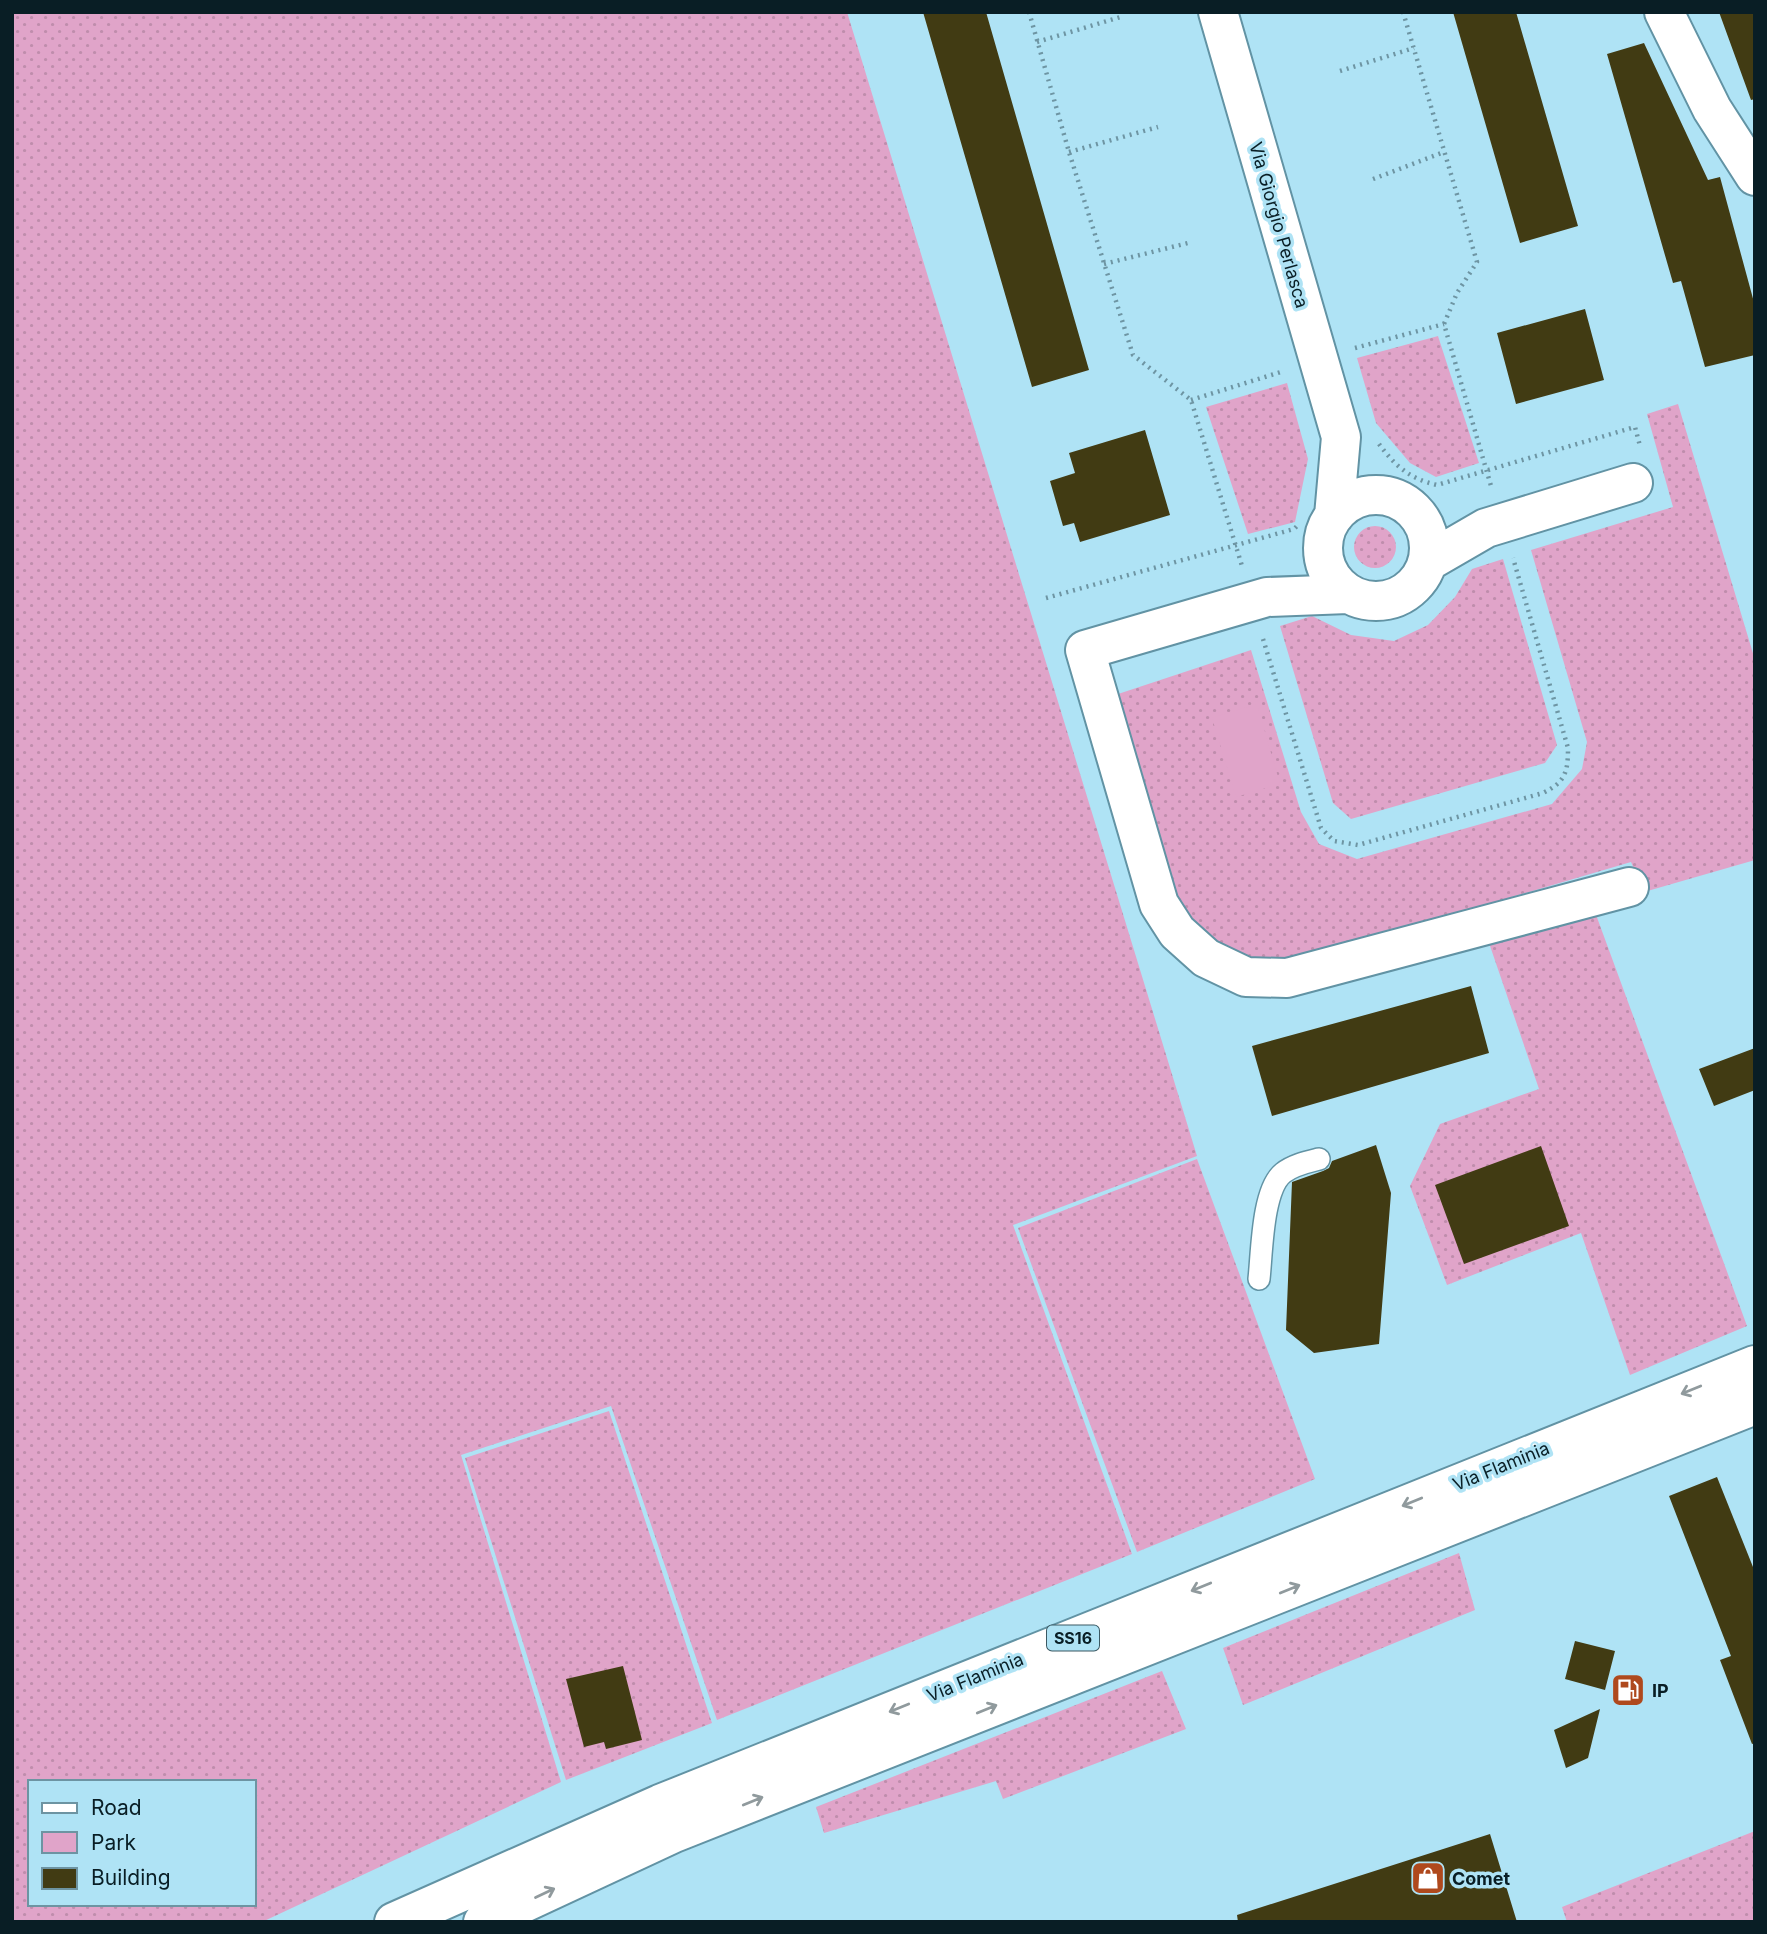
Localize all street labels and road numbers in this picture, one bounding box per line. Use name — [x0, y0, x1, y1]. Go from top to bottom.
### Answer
street label: Via Giorgio Perlasca — [1245, 140, 1313, 310]
street label: Via Flaminia — [1450, 1437, 1552, 1495]
road number: SS16 — [1047, 1626, 1099, 1650]
street label: Via Flaminia — [924, 1648, 1026, 1706]

